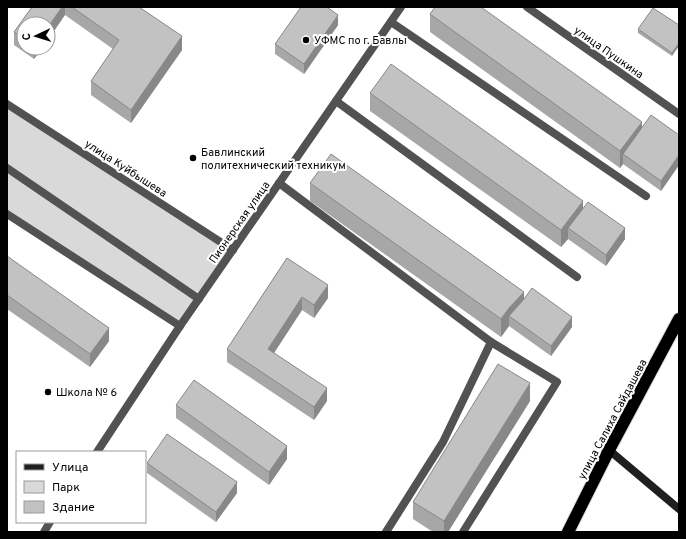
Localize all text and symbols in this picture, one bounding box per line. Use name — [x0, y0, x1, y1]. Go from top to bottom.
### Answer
north arrow — [16, 16, 56, 56]
street label: улица Пушкина — [571, 24, 646, 82]
text: С — [20, 33, 34, 41]
place label: УФМС по г. Бавлы — [314, 34, 407, 48]
marker: УФМС по г. Бавлы — [301, 35, 311, 45]
street label: улица Куйбышева — [82, 137, 169, 201]
place label: Бавлинский политехнический техникум — [201, 146, 346, 173]
marker: Бавлинский политехнический техникум — [188, 153, 198, 163]
street label: Пионерская улица — [206, 179, 274, 266]
street label: улица Салиха Сайдашева — [575, 357, 651, 482]
place label: Школа № 6 — [56, 386, 117, 400]
marker: Школа № 6 — [43, 387, 53, 397]
legend — [16, 451, 146, 523]
text: Улица — [52, 460, 88, 476]
text: Парк — [52, 480, 80, 496]
text: Здание — [52, 500, 95, 516]

